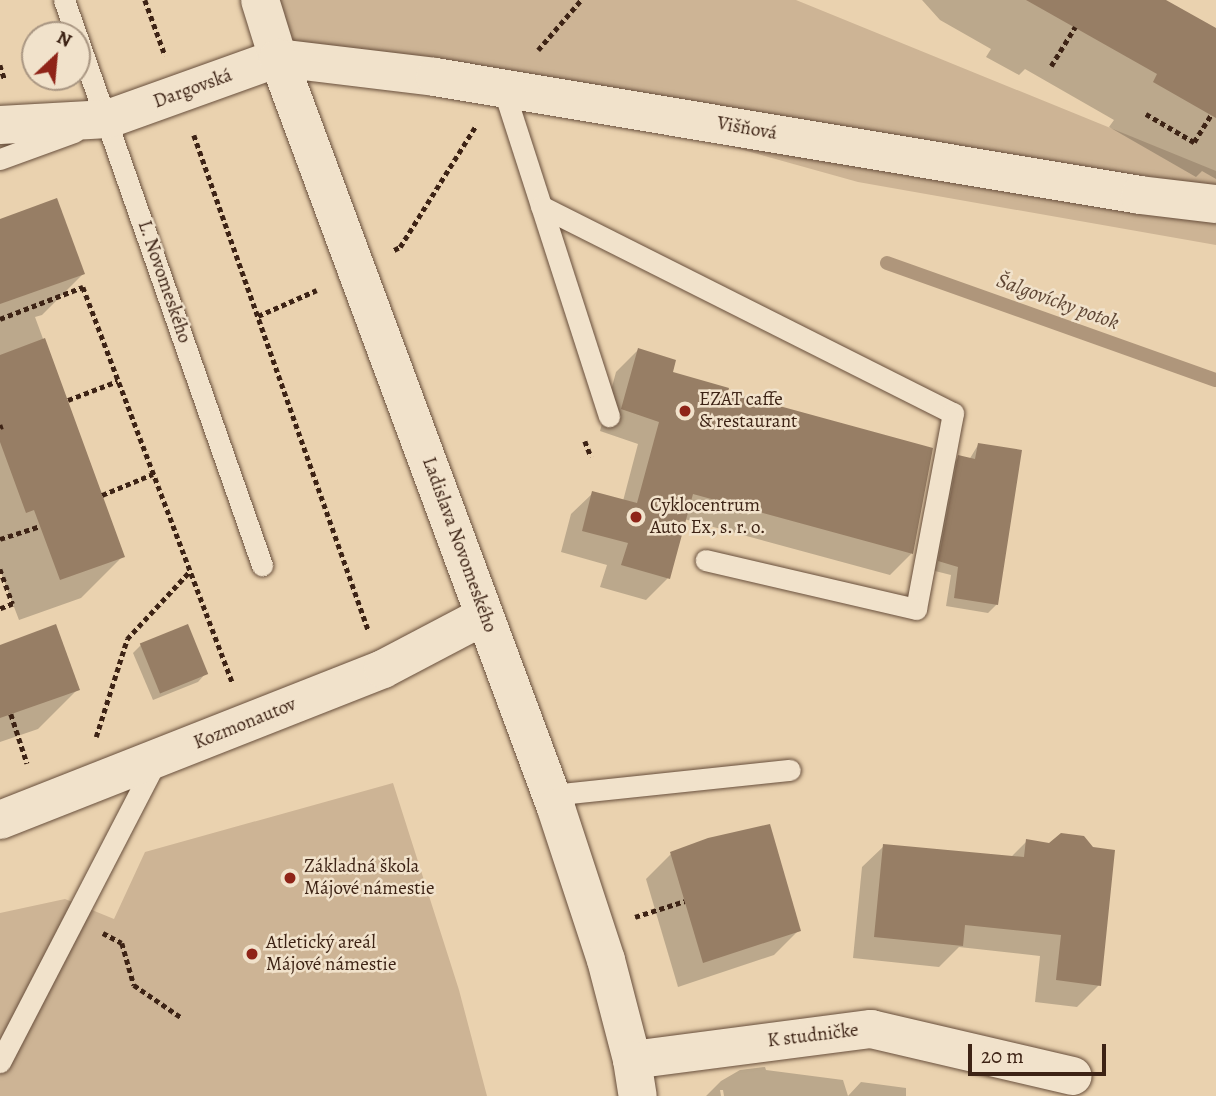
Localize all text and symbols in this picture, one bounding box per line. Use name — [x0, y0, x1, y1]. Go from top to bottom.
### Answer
north arrow — [21, 21, 91, 91]
text: N — [52, 24, 76, 54]
street label: Dargovská — [150, 64, 236, 114]
street label: Višňová — [715, 113, 779, 145]
street label: L. Novomeského — [132, 218, 196, 346]
water label: Šalgovícky potok — [993, 267, 1123, 335]
place label: EZAT caffe & restaurant — [699, 389, 797, 433]
marker: EZAT caffe & restaurant — [677, 403, 693, 419]
street label: Ladislava Novomeského — [417, 454, 501, 636]
place label: Cyklocentrum Auto Ex, s. r. o. — [650, 495, 767, 539]
marker: Cyklocentrum Auto Ex, s. r. o. — [628, 509, 644, 525]
street label: Kozmonautov — [191, 693, 299, 755]
place label: Základná škola Májové námestie — [304, 856, 434, 900]
marker: Základná škola Májové námestie — [282, 870, 298, 886]
place label: Atletický areál Májové námestie — [266, 932, 396, 976]
marker: Atletický areál Májové námestie — [244, 946, 260, 962]
street label: K studničke — [766, 1019, 860, 1053]
scale bar — [971, 1030, 1109, 1074]
text: 20 m — [981, 1042, 1024, 1070]

